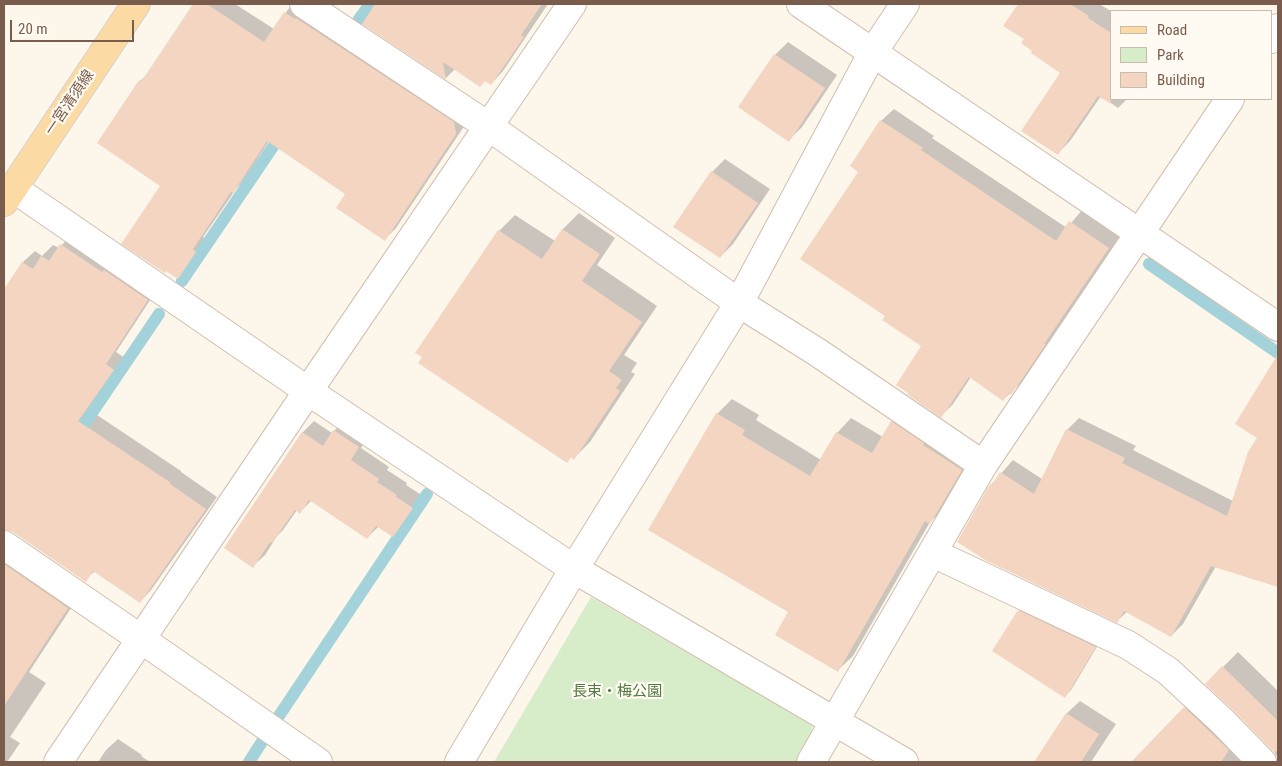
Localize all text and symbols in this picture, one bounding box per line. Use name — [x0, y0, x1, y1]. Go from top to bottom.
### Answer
scale bar — [12, 10, 136, 42]
legend — [1110, 10, 1272, 100]
text: 20 m — [18, 20, 48, 38]
text: Road — [1157, 21, 1187, 39]
text: Park — [1157, 46, 1184, 64]
street label: 一宮清須線 — [42, 67, 98, 139]
text: Building — [1157, 71, 1205, 89]
park label: 長束・梅公園 — [572, 683, 662, 701]

